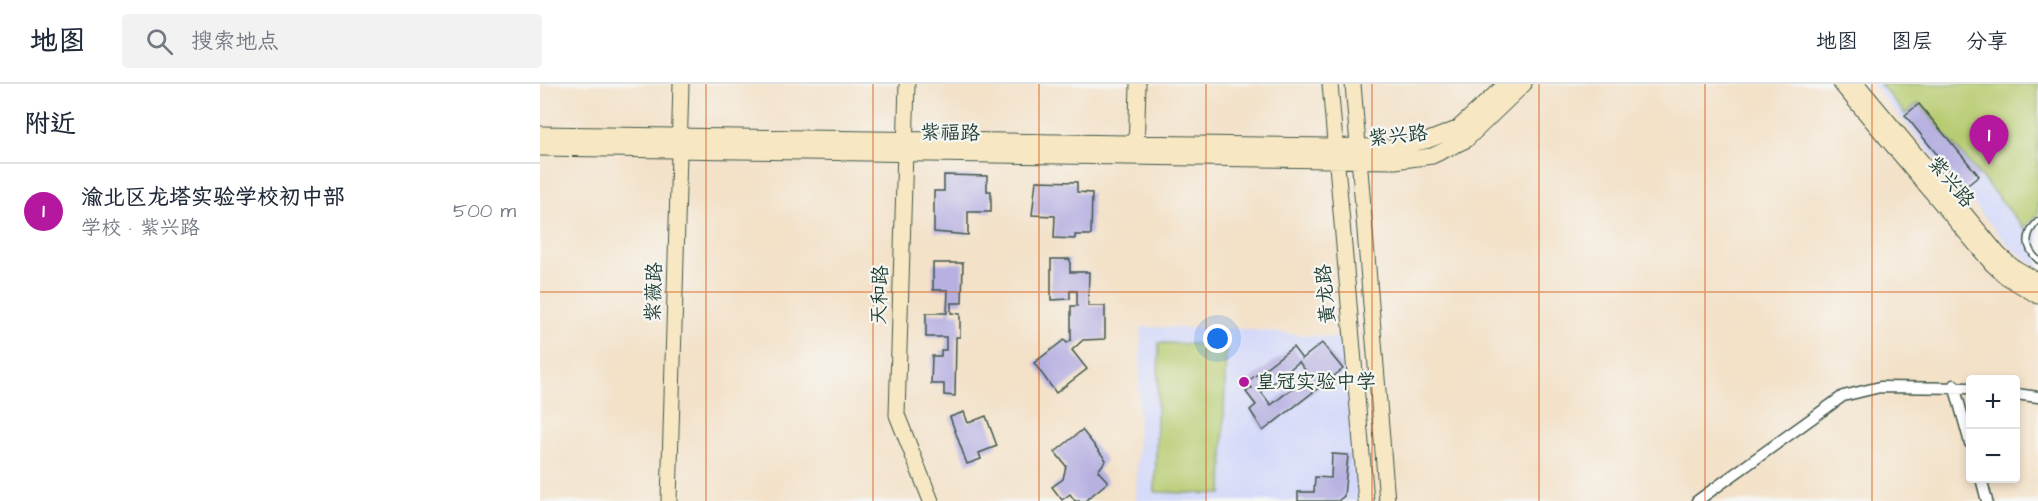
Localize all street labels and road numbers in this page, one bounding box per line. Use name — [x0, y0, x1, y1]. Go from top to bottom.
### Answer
street label: 紫福路 — [920, 118, 981, 148]
street label: 紫兴路 — [1367, 119, 1430, 153]
street label: 紫兴路 — [1921, 150, 1982, 215]
street label: 紫薇路 — [639, 261, 669, 322]
street label: 黄龙路 — [1309, 262, 1343, 325]
street label: 天和路 — [865, 264, 895, 325]

